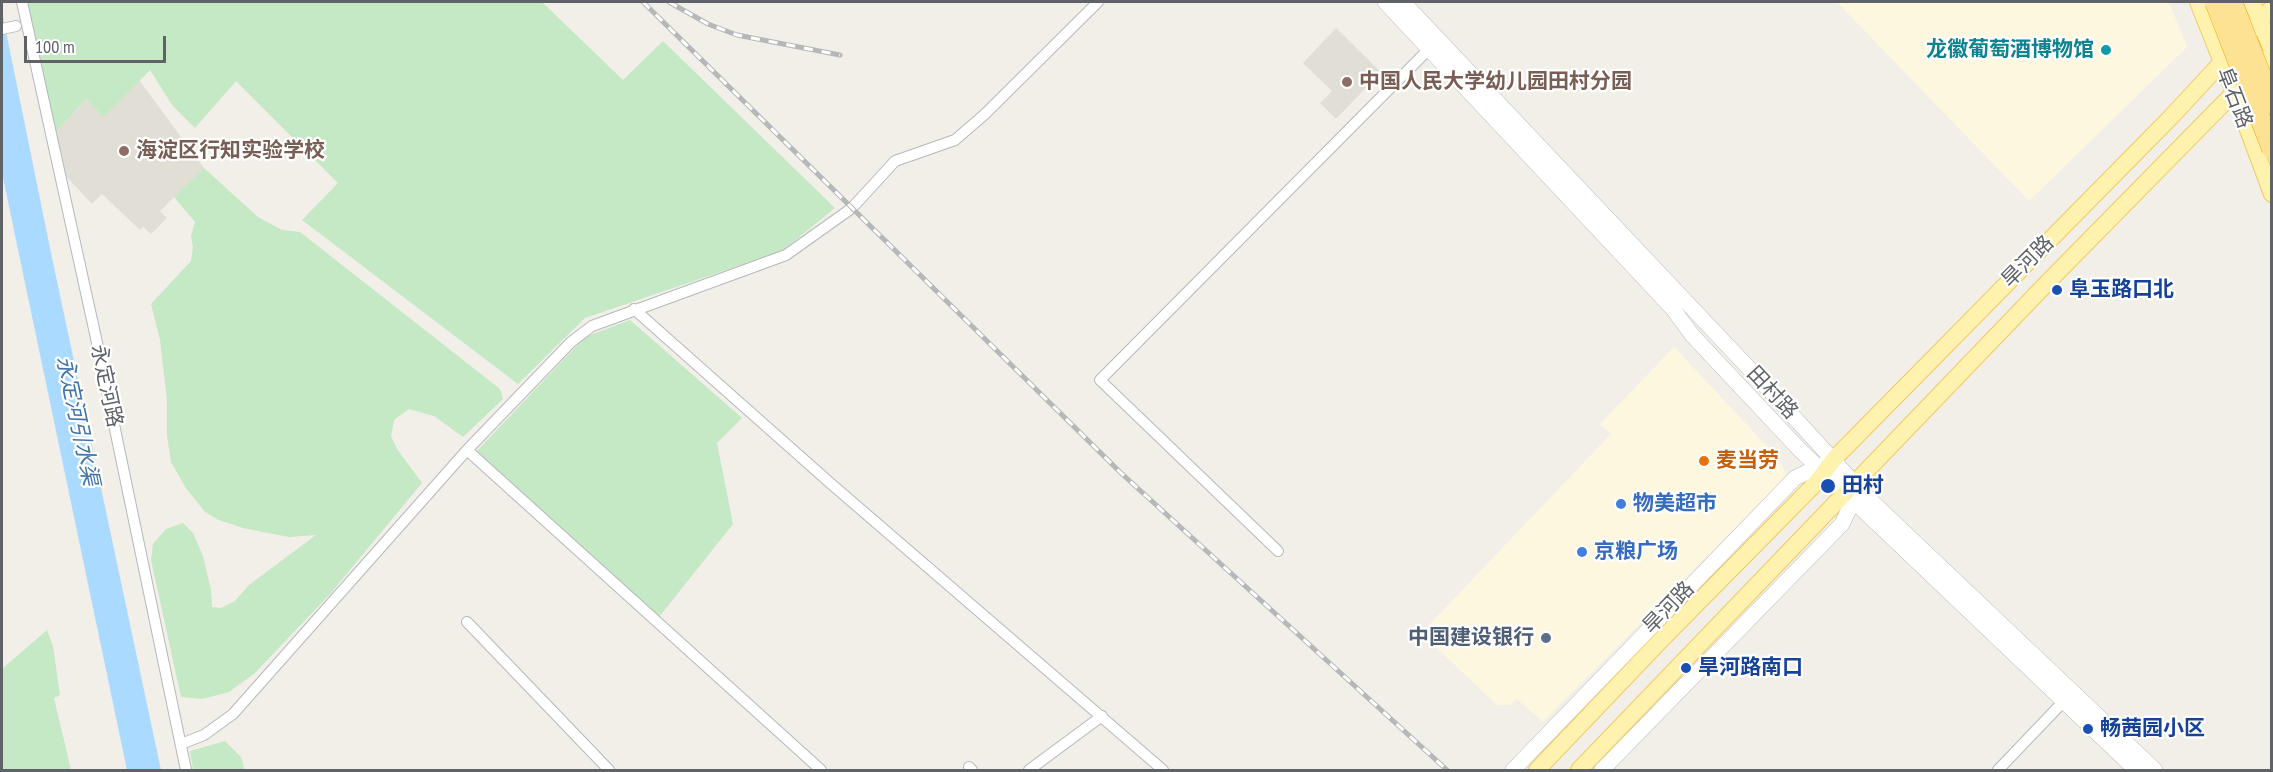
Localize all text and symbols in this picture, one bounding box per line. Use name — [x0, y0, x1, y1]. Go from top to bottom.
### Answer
scale bar — [27, 24, 170, 62]
text: 100 m — [35, 35, 75, 58]
place label: 龙徽葡萄酒博物馆 — [1926, 37, 2094, 63]
marker: 龙徽葡萄酒博物馆 — [2099, 43, 2113, 57]
street label: 阜石路 — [2211, 64, 2257, 132]
place label: 中国人民大学幼儿园田村分园 — [1359, 69, 1632, 95]
marker: 中国人民大学幼儿园田村分园 — [1340, 75, 1354, 89]
place label: 海淀区行知实验学校 — [136, 138, 325, 164]
marker: 海淀区行知实验学校 — [117, 144, 131, 158]
street label: 旱河路 — [1997, 231, 2059, 293]
place label: 阜玉路口北 — [2069, 277, 2174, 303]
marker: 阜玉路口北 — [2050, 283, 2064, 297]
street label: 永定河路 — [85, 342, 127, 430]
water label: 永定河引水渠 — [50, 354, 104, 488]
street label: 田村路 — [1741, 361, 1803, 425]
place label: 麦当劳 — [1716, 448, 1779, 474]
marker: 麦当劳 — [1697, 454, 1711, 468]
place label: 田村 — [1842, 473, 1884, 499]
marker: 田村 — [1819, 477, 1837, 495]
place label: 物美超市 — [1633, 491, 1717, 517]
marker: 物美超市 — [1614, 497, 1628, 511]
place label: 京粮广场 — [1594, 539, 1678, 565]
marker: 京粮广场 — [1575, 545, 1589, 559]
street label: 旱河路 — [1638, 577, 1700, 639]
place label: 中国建设银行 — [1408, 625, 1534, 651]
marker: 中国建设银行 — [1539, 631, 1553, 645]
place label: 旱河路南口 — [1698, 655, 1803, 681]
marker: 旱河路南口 — [1679, 661, 1693, 675]
place label: 畅茜园小区 — [2100, 716, 2205, 742]
marker: 畅茜园小区 — [2081, 722, 2095, 736]

